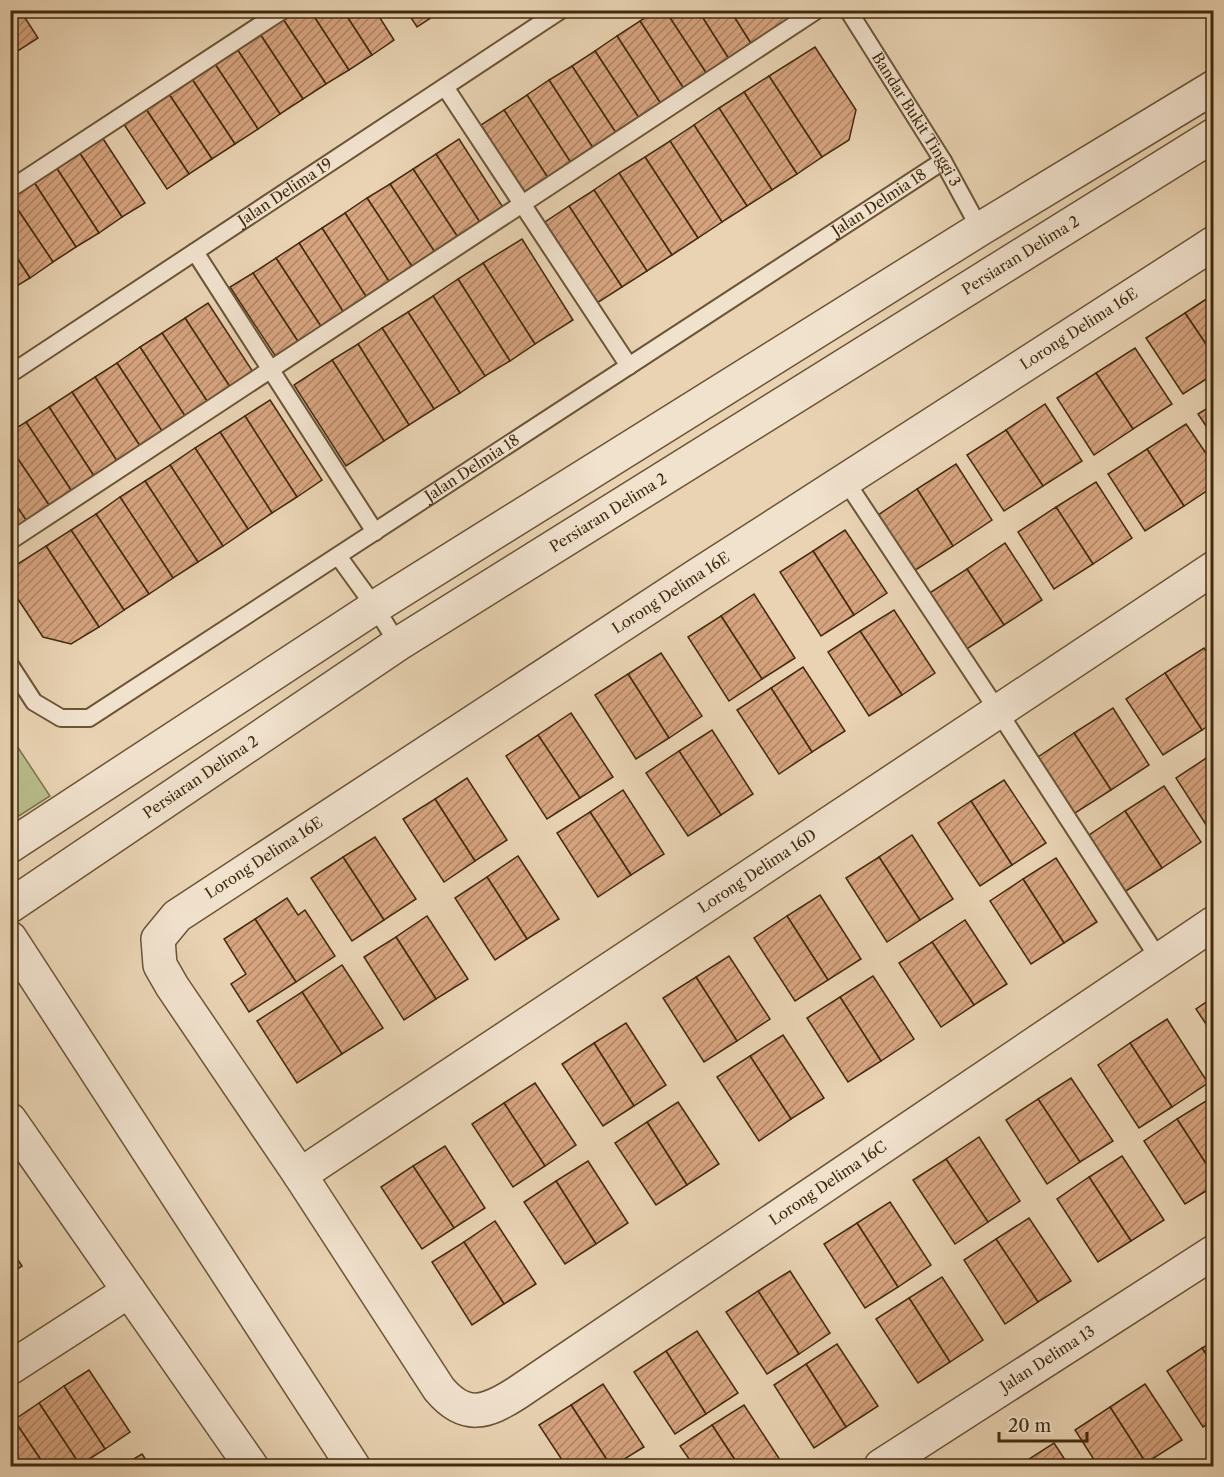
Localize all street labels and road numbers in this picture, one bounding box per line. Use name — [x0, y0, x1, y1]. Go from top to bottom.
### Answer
street label: Bandar Bukit Tinggi 3 — [868, 49, 965, 190]
street label: Jalan Delima 19 — [233, 154, 336, 231]
street label: Jalan Delmia 18 — [826, 164, 930, 241]
street label: Persiaran Delima 2 — [958, 211, 1083, 299]
street label: Lorong Delima 16E — [1016, 283, 1141, 374]
street label: Jalan Delmia 18 — [419, 430, 523, 507]
street label: Persiaran Delima 2 — [546, 469, 670, 556]
street label: Lorong Delima 16E — [608, 547, 733, 638]
street label: Persiaran Delima 2 — [139, 731, 262, 822]
street label: Lorong Delima 16E — [201, 812, 326, 903]
street label: Lorong Delima 16D — [694, 825, 820, 917]
street label: Lorong Delima 16C — [765, 1136, 890, 1229]
street label: Jalan Delima 13 — [995, 1321, 1098, 1397]

